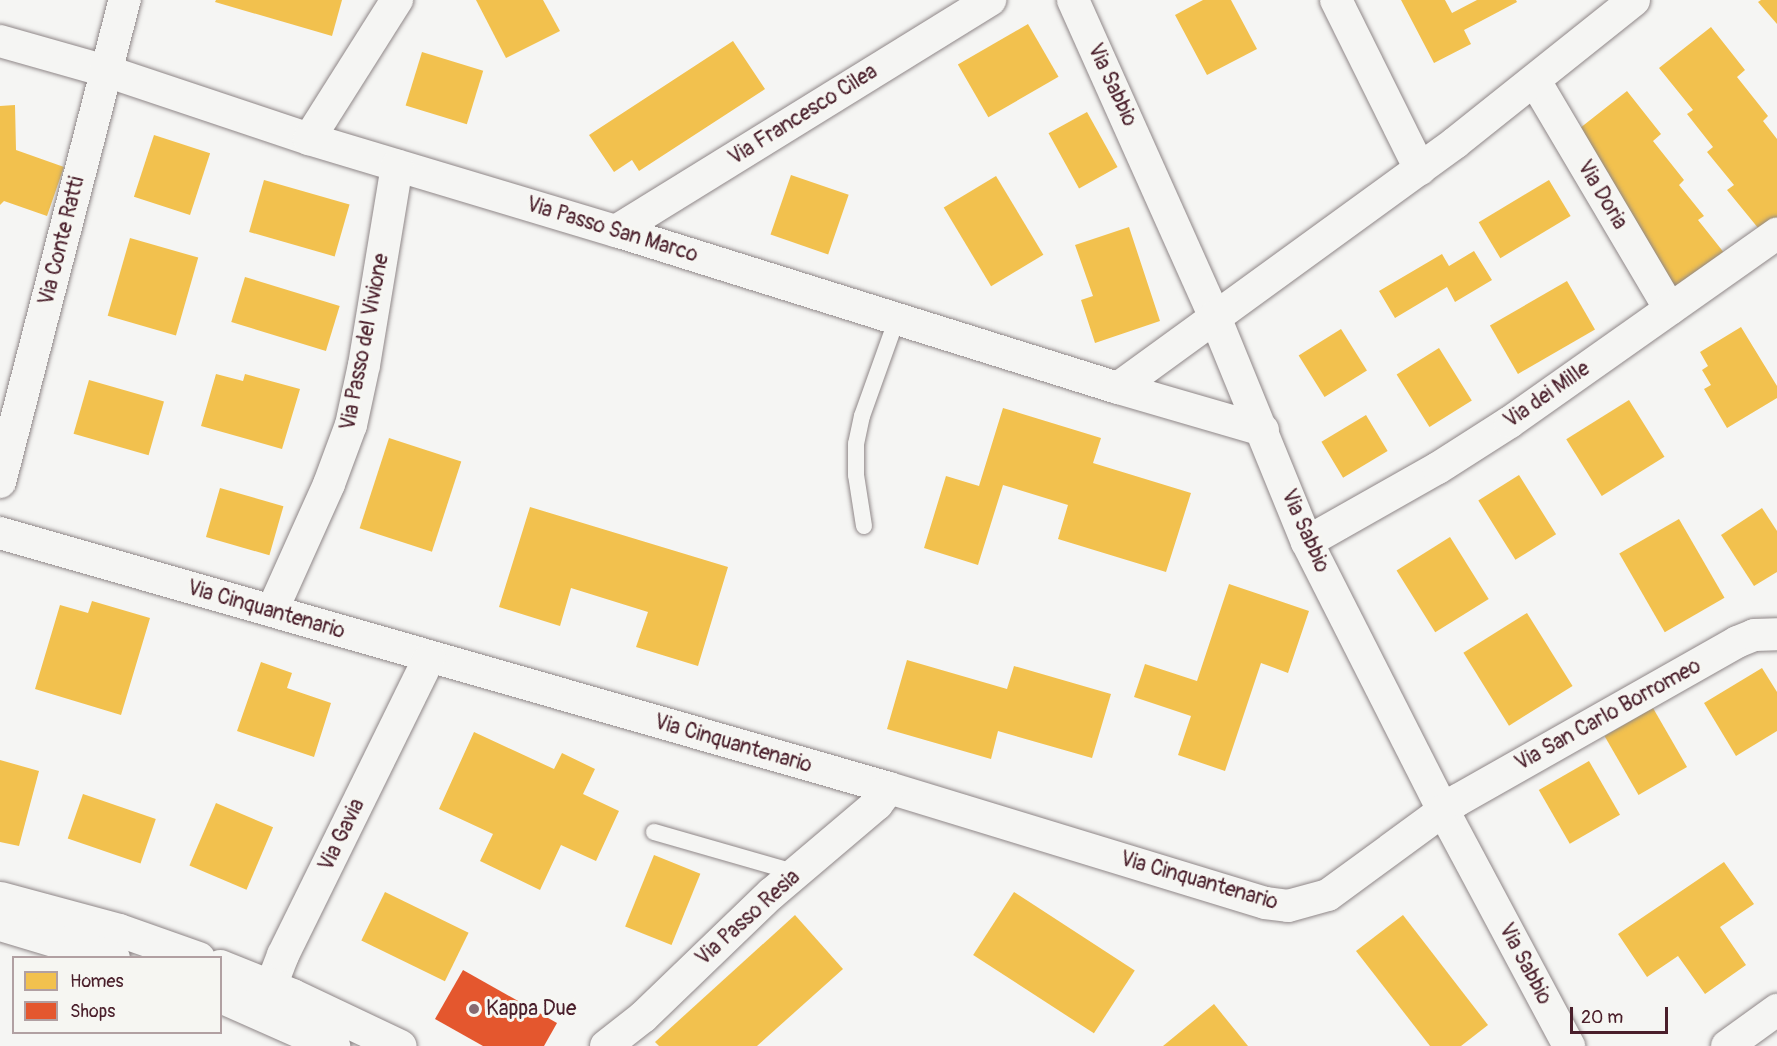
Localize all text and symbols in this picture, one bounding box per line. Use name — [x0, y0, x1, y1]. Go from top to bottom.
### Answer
street label: Via Sabbio — [1082, 40, 1142, 130]
street label: Via Francesco Cilea — [724, 59, 882, 171]
street label: Via Doria — [1572, 156, 1632, 234]
street label: Via Conte Ratti — [34, 174, 90, 308]
street label: Via Passo San Marco — [523, 192, 701, 268]
street label: Via Passo del Vivione — [335, 251, 395, 433]
street label: Via dei Mille — [1499, 356, 1595, 434]
street label: Via Sabbio — [1276, 486, 1334, 576]
street label: Via Cinquantenario — [184, 575, 348, 645]
street label: Via San Carlo Borromeo — [1511, 654, 1705, 776]
street label: Via Cinquantenario — [651, 709, 815, 779]
street label: Via Gavia — [314, 795, 370, 875]
street label: Via Cinquantenario — [1117, 846, 1281, 916]
street label: Via Passo Resia — [691, 865, 805, 971]
street label: Via Sabbio — [1493, 919, 1557, 1009]
legend — [12, 956, 222, 1034]
text: Homes — [70, 970, 123, 993]
scale bar — [1573, 995, 1670, 1033]
place label: Kappa Due — [486, 996, 576, 1022]
text: Shops — [70, 1000, 115, 1023]
marker: Kappa Due — [467, 1002, 481, 1016]
text: 20 m — [1581, 1006, 1623, 1029]

